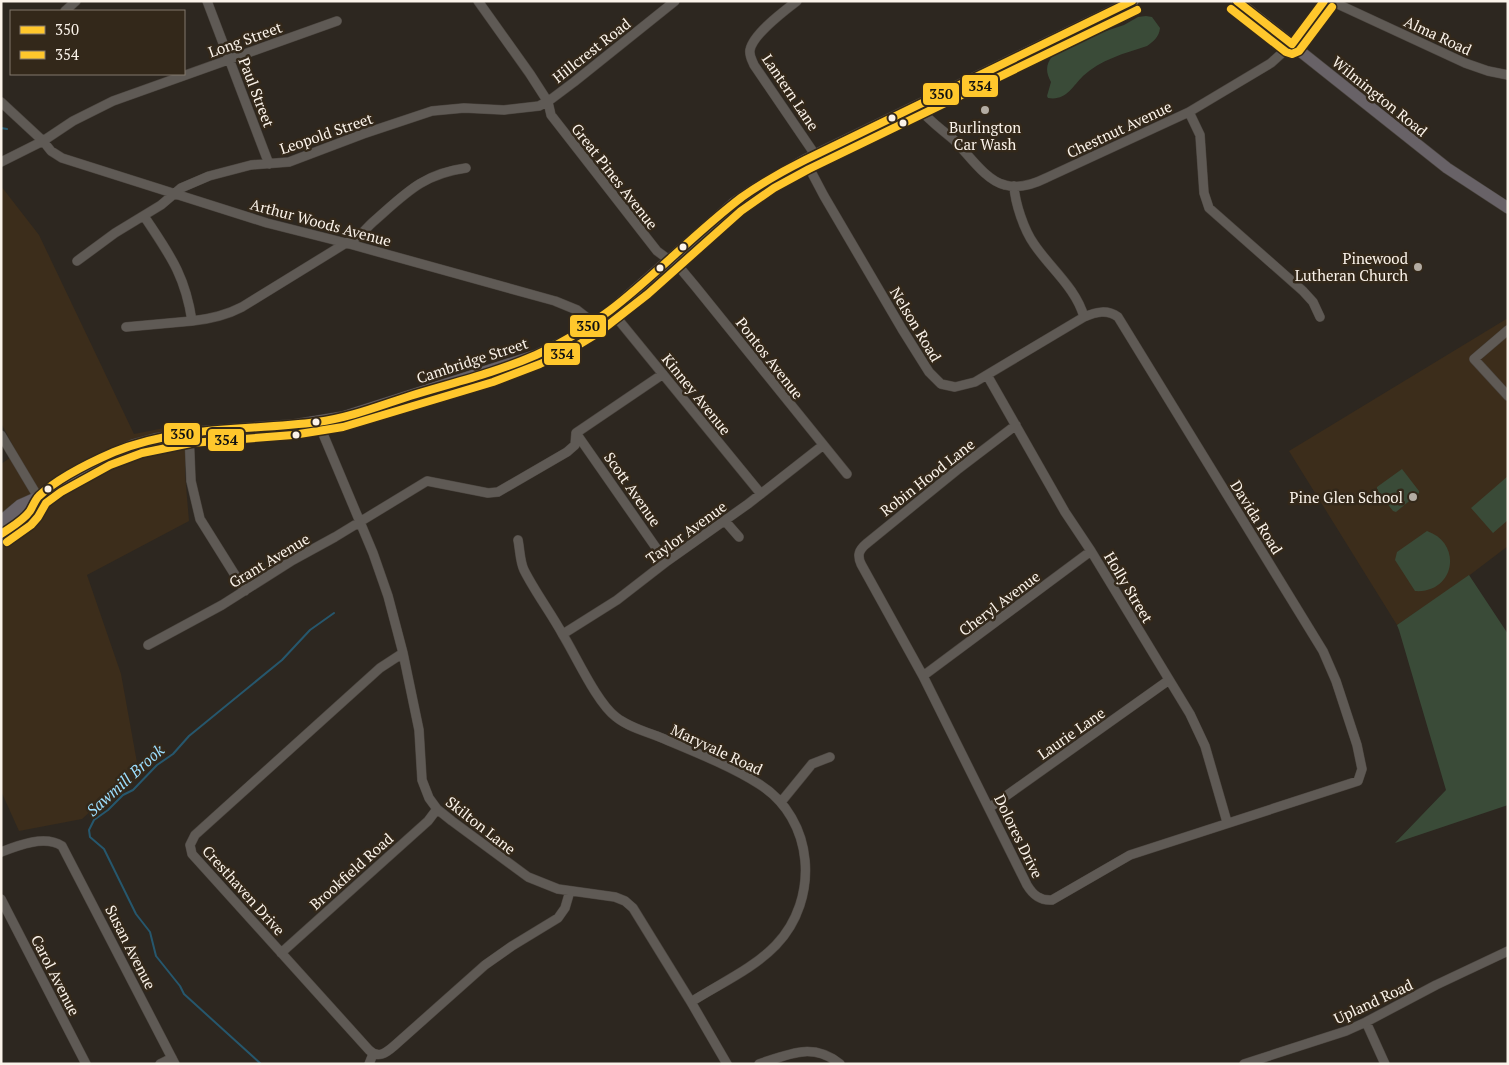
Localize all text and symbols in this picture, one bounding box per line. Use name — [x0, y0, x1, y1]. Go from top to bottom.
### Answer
legend — [10, 10, 185, 75]
street label: Alma Road — [1401, 11, 1475, 59]
street label: Hillcrest Road — [548, 13, 634, 87]
street label: Long Street — [205, 16, 285, 62]
text: 350 — [55, 19, 79, 39]
text: 354 — [55, 44, 79, 64]
street label: Lantern Lane — [758, 50, 824, 134]
street label: Wilmington Road — [1328, 51, 1432, 141]
street label: Paul Street — [235, 54, 280, 130]
line badge: 354 — [961, 74, 999, 98]
text: 354 — [968, 76, 992, 95]
line badge: 350 — [922, 82, 960, 106]
text: 350 — [929, 84, 953, 103]
street label: Chestnut Avenue — [1063, 96, 1175, 162]
marker: Burlington Car Wash — [979, 104, 991, 116]
street label: Leopold Street — [277, 108, 376, 158]
unlabelled marker — [887, 113, 897, 123]
place label: Burlington Car Wash — [949, 117, 1021, 154]
unlabelled marker — [898, 118, 908, 128]
street label: Great Pines Avenue — [567, 119, 663, 233]
street label: Arthur Woods Avenue — [248, 194, 394, 250]
unlabelled marker — [678, 242, 688, 252]
place label: Pinewood Lutheran Church — [1295, 248, 1408, 285]
marker: Pinewood Lutheran Church — [1412, 261, 1424, 273]
unlabelled marker — [655, 263, 665, 273]
street label: Nelson Road — [886, 283, 946, 365]
street label: Pontos Avenue — [732, 313, 808, 403]
line badge: 350 — [569, 314, 607, 338]
text: 350 — [576, 316, 600, 335]
street label: Cambridge Street — [414, 332, 531, 387]
line badge: 354 — [543, 342, 581, 366]
text: 354 — [550, 344, 574, 363]
street label: Kinney Avenue — [658, 349, 736, 439]
unlabelled marker — [311, 417, 321, 427]
line badge: 350 — [163, 422, 201, 446]
text: 350 — [170, 424, 194, 443]
line badge: 354 — [207, 428, 245, 452]
text: 354 — [214, 430, 238, 449]
unlabelled marker — [291, 430, 301, 440]
street label: Robin Hood Lane — [876, 434, 978, 520]
street label: Scott Avenue — [600, 448, 666, 530]
street label: Davida Road — [1226, 476, 1288, 558]
unlabelled marker — [43, 484, 53, 494]
place label: Pine Glen School — [1290, 487, 1403, 507]
marker: Pine Glen School — [1407, 491, 1419, 503]
street label: Taylor Avenue — [642, 496, 730, 568]
street label: Grant Avenue — [225, 528, 313, 592]
street label: Holly Street — [1100, 548, 1158, 627]
street label: Cheryl Avenue — [954, 566, 1044, 640]
street label: Laurie Lane — [1033, 702, 1109, 764]
street label: Maryvale Road — [668, 719, 766, 779]
water label: Sawmill Brook — [81, 739, 169, 821]
street label: Skilton Lane — [442, 791, 520, 859]
street label: Dolores Drive — [990, 791, 1048, 881]
street label: Brookfield Road — [305, 828, 397, 914]
street label: Cresthaven Drive — [198, 841, 290, 939]
street label: Susan Avenue — [101, 901, 161, 993]
street label: Carol Avenue — [27, 931, 85, 1019]
street label: Upland Road — [1330, 974, 1416, 1028]

